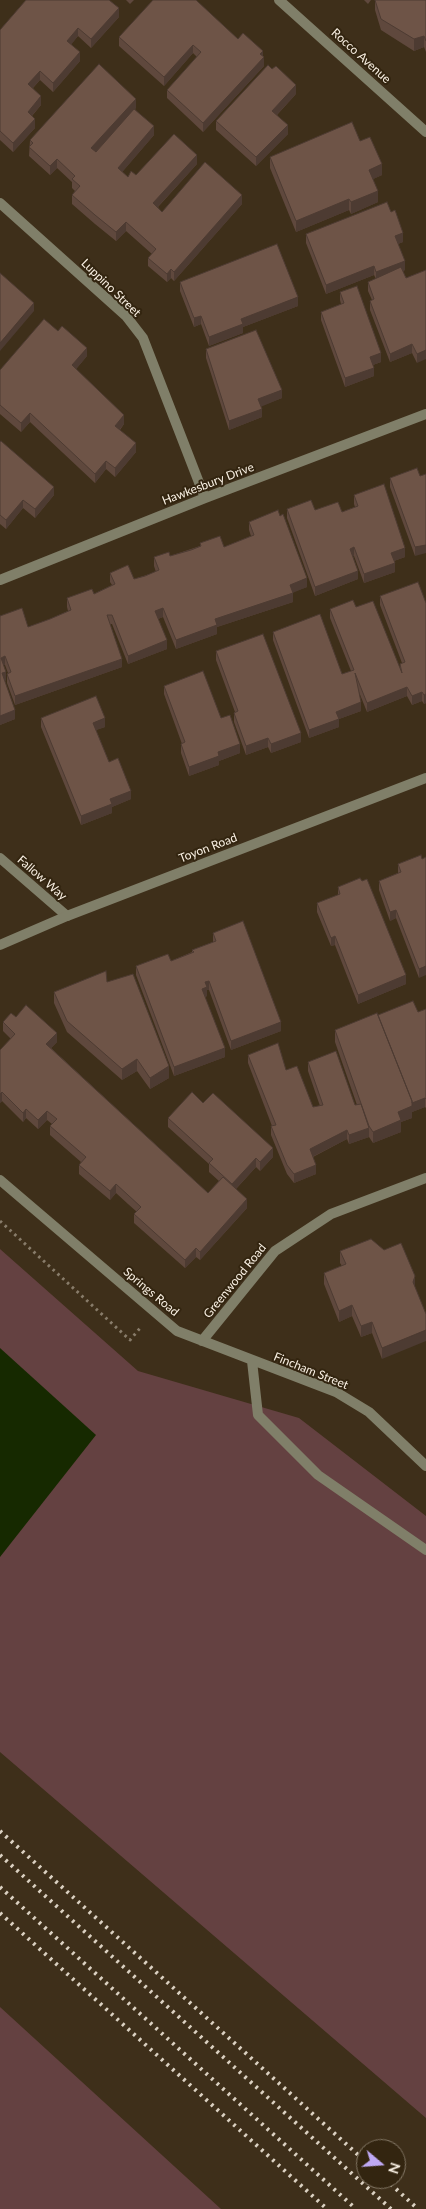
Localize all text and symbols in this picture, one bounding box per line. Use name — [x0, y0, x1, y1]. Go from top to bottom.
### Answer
street label: Rocco Avenue — [328, 26, 394, 86]
street label: Luppino Street — [78, 256, 144, 320]
street label: Hawkesbury Drive — [160, 460, 256, 508]
street label: Toyon Road — [177, 830, 239, 866]
street label: Fallow Way — [14, 853, 70, 903]
street label: Greenwood Road — [201, 1241, 269, 1321]
street label: Springs Road — [120, 1265, 182, 1319]
street label: Fincham Street — [272, 1349, 350, 1393]
north arrow — [356, 2139, 406, 2189]
text: N — [385, 2161, 405, 2176]

